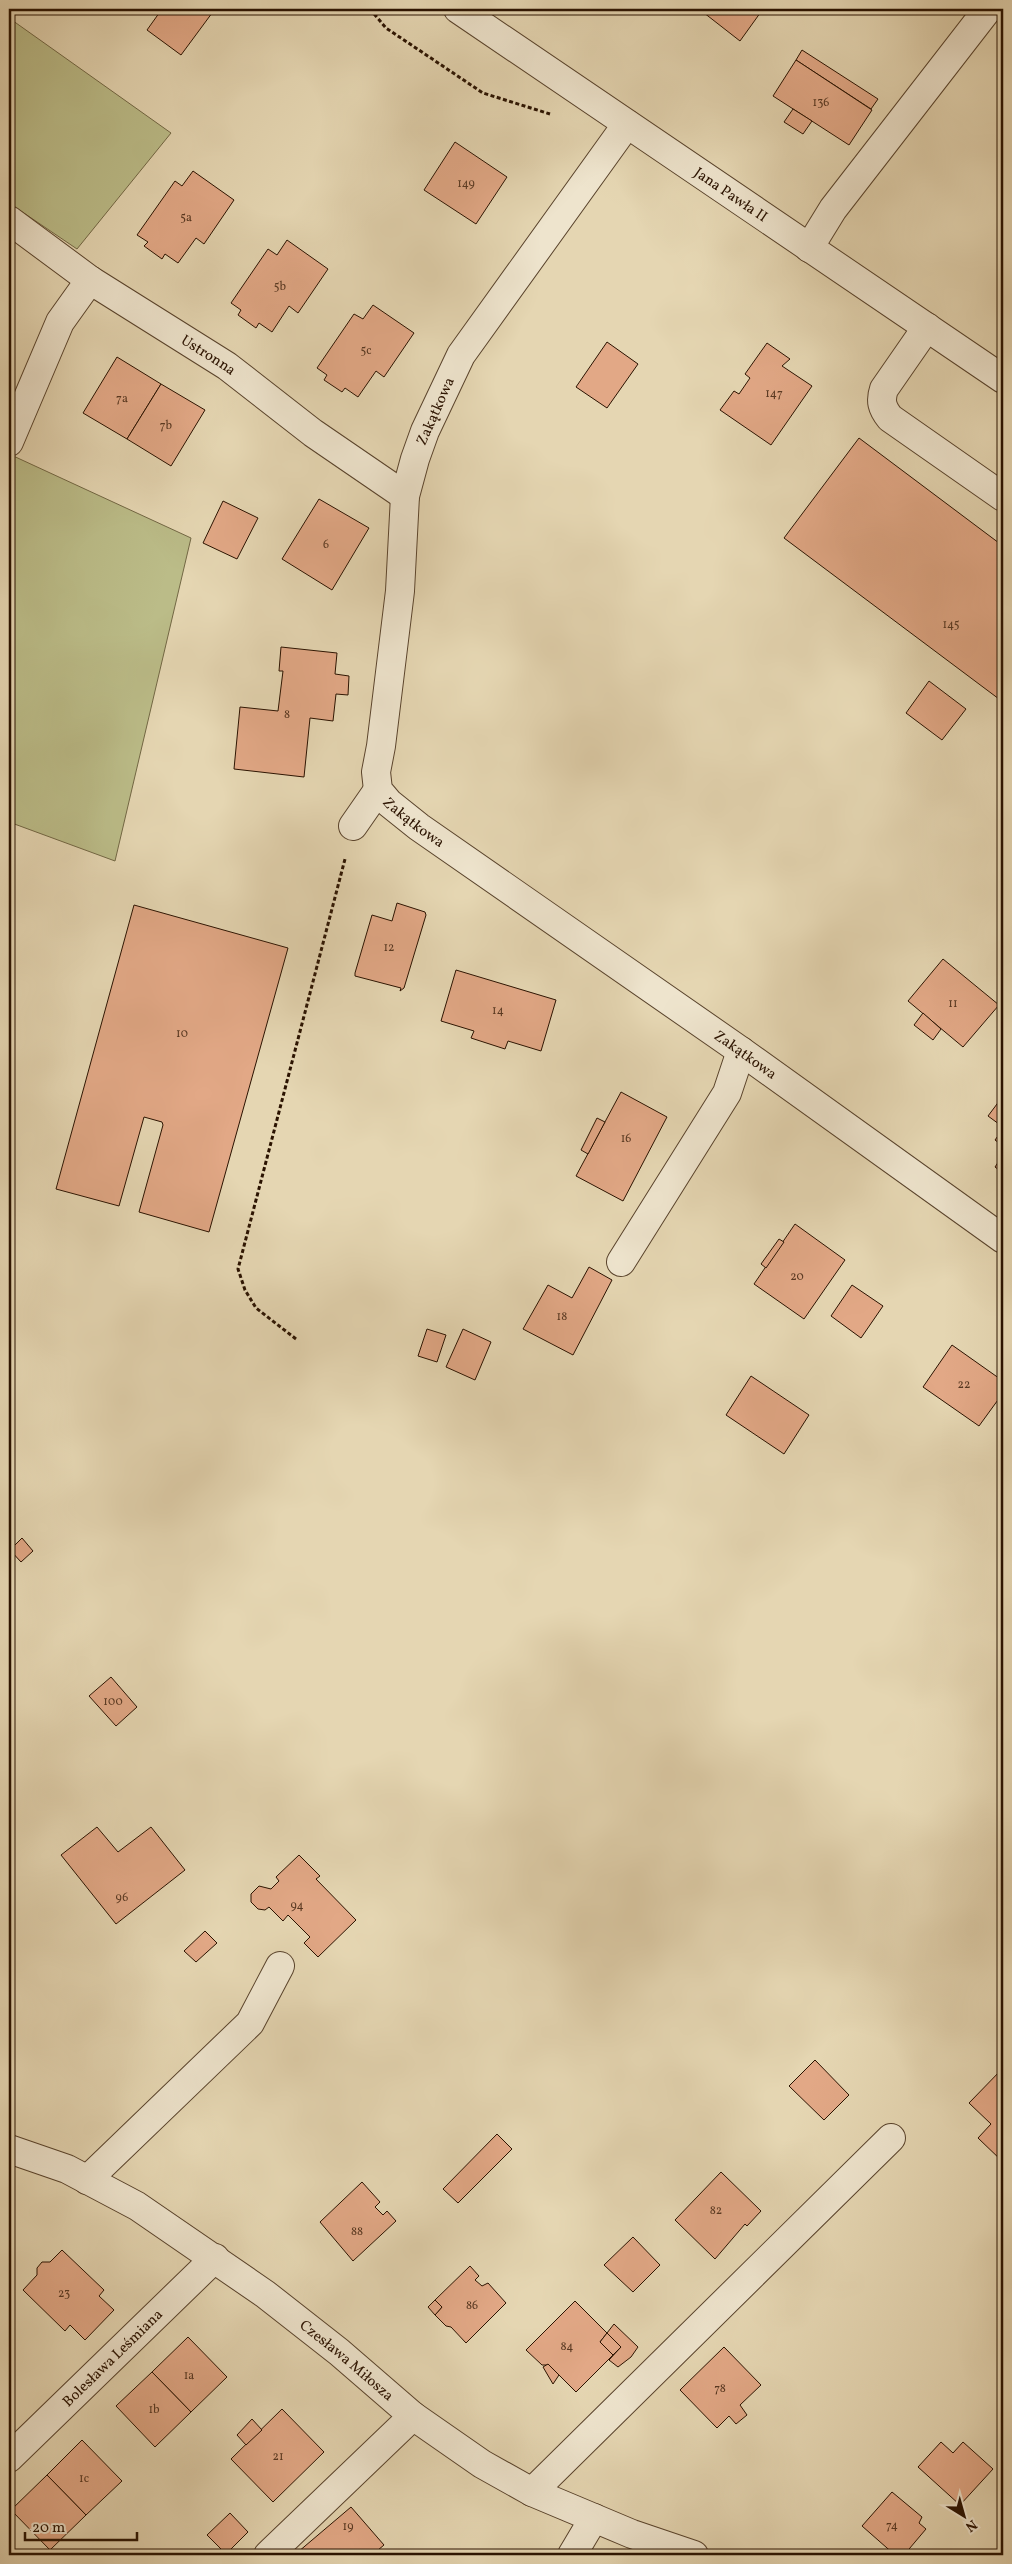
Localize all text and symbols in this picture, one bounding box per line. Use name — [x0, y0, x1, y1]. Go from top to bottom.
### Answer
house number: 136 — [813, 95, 829, 111]
street label: Jana Pawła II — [689, 163, 771, 228]
house number: 149 — [457, 176, 475, 192]
house number: 5a — [180, 210, 192, 226]
house number: 5b — [274, 279, 287, 295]
street label: Ustronna — [176, 331, 240, 381]
house number: 5c — [360, 343, 372, 359]
street label: Zakątkowa — [412, 374, 461, 449]
house number: 147 — [765, 386, 783, 402]
house number: 7a — [116, 391, 128, 407]
house number: 7b — [160, 418, 173, 434]
house number: 6 — [323, 537, 329, 553]
house number: 145 — [942, 617, 960, 633]
house number: 8 — [284, 707, 290, 723]
street label: Zakątkowa — [377, 794, 448, 854]
house number: 12 — [383, 940, 395, 956]
house number: 11 — [948, 996, 958, 1012]
house number: 14 — [492, 1003, 504, 1019]
house number: 10 — [176, 1026, 188, 1042]
street label: Zakątkowa — [709, 1026, 780, 1085]
house number: 16 — [621, 1131, 631, 1147]
house number: 20 — [790, 1269, 804, 1285]
house number: 18 — [557, 1309, 567, 1325]
house number: 22 — [958, 1377, 970, 1393]
house number: 100 — [103, 1694, 123, 1710]
house number: 96 — [116, 1890, 128, 1906]
house number: 94 — [290, 1898, 304, 1914]
house number: 82 — [710, 2203, 722, 2219]
house number: 88 — [351, 2224, 363, 2240]
house number: 23 — [58, 2286, 70, 2302]
house number: 86 — [466, 2298, 478, 2314]
street label: Bolesława Leśmiana — [58, 2305, 168, 2412]
street label: Czesława Miłosza — [294, 2316, 398, 2407]
house number: 84 — [561, 2339, 573, 2355]
house number: 1a — [184, 2368, 194, 2384]
house number: 78 — [714, 2381, 726, 2397]
house number: 1b — [148, 2402, 160, 2418]
house number: 21 — [272, 2449, 284, 2465]
house number: 1c — [79, 2471, 89, 2487]
north arrow — [940, 2492, 990, 2542]
scale bar — [25, 2509, 138, 2541]
text: N — [961, 2515, 981, 2536]
text: 20 m — [32, 2518, 65, 2539]
house number: 74 — [886, 2518, 898, 2534]
house number: 19 — [343, 2519, 353, 2535]

